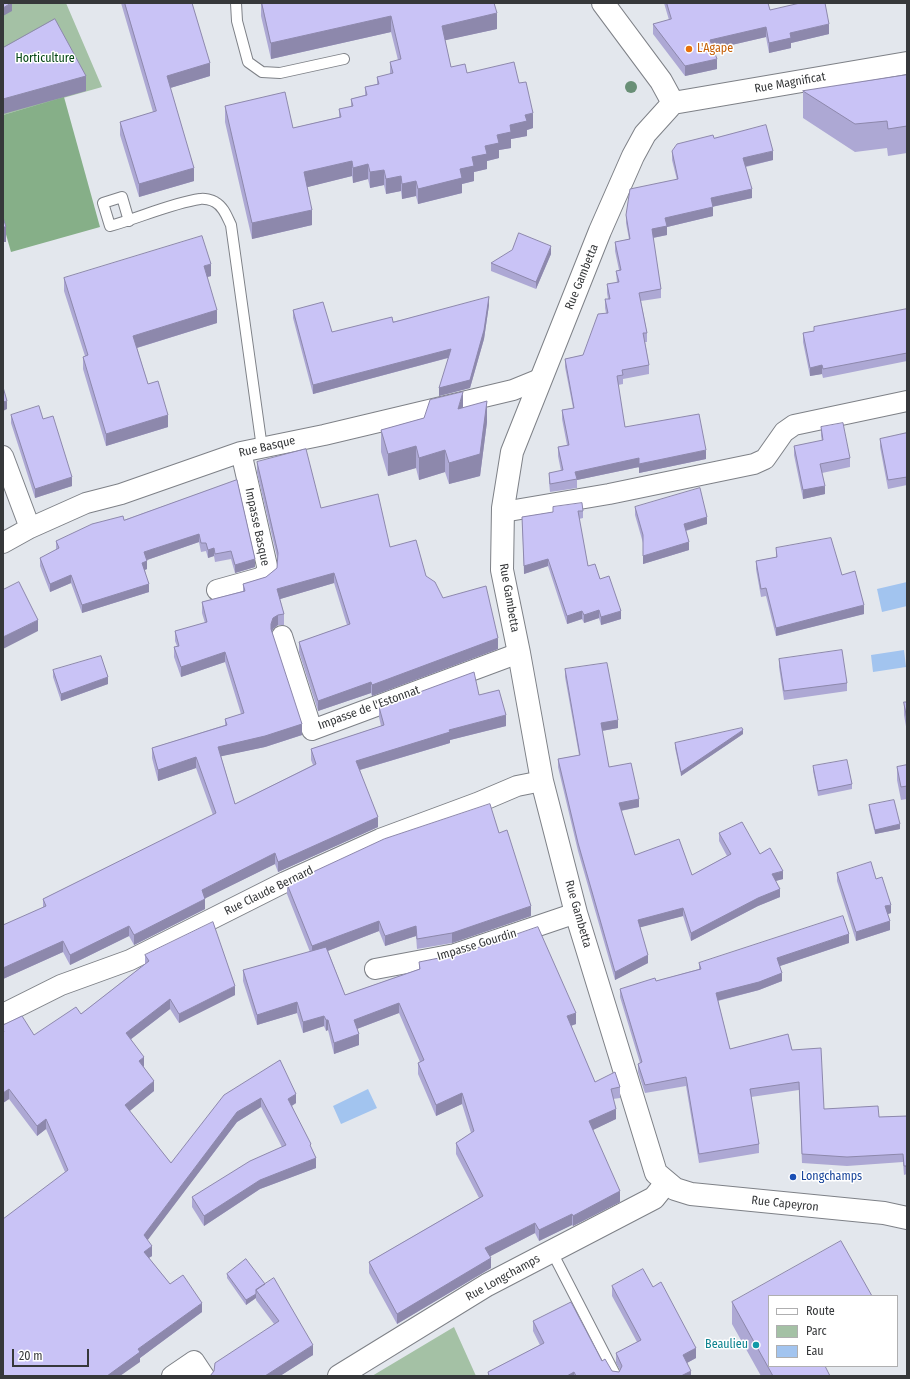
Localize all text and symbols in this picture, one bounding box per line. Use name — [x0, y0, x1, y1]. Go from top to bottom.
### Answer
place label: L'Agape — [697, 42, 733, 56]
marker: L'Agape — [684, 44, 694, 54]
park label: Horticulture — [15, 52, 75, 66]
street label: Rue Magnificat — [753, 70, 827, 96]
street label: Rue Gambetta — [562, 242, 602, 312]
street label: Rue Basque — [237, 433, 297, 461]
street label: Impasse Basque — [242, 487, 272, 567]
street label: Rue Gambetta — [496, 563, 522, 633]
street label: Impasse de l'Estonnat — [316, 683, 422, 733]
street label: Rue Claude Bernard — [222, 863, 316, 919]
street label: Rue Gambetta — [561, 879, 595, 949]
street label: Impasse Gourdin — [435, 926, 519, 964]
place label: Longchamps — [801, 1170, 862, 1184]
marker: Longchamps — [788, 1172, 798, 1182]
street label: Rue Capeyron — [751, 1193, 819, 1215]
street label: Rue Longchamps — [463, 1252, 543, 1304]
legend — [768, 1295, 898, 1367]
text: Route — [806, 1304, 835, 1318]
text: Parc — [806, 1324, 827, 1338]
place label: Beaulieu — [705, 1338, 748, 1352]
marker: Beaulieu — [751, 1340, 761, 1350]
scale bar — [14, 1341, 91, 1367]
text: Eau — [806, 1344, 824, 1358]
text: 20 m — [19, 1349, 43, 1363]

